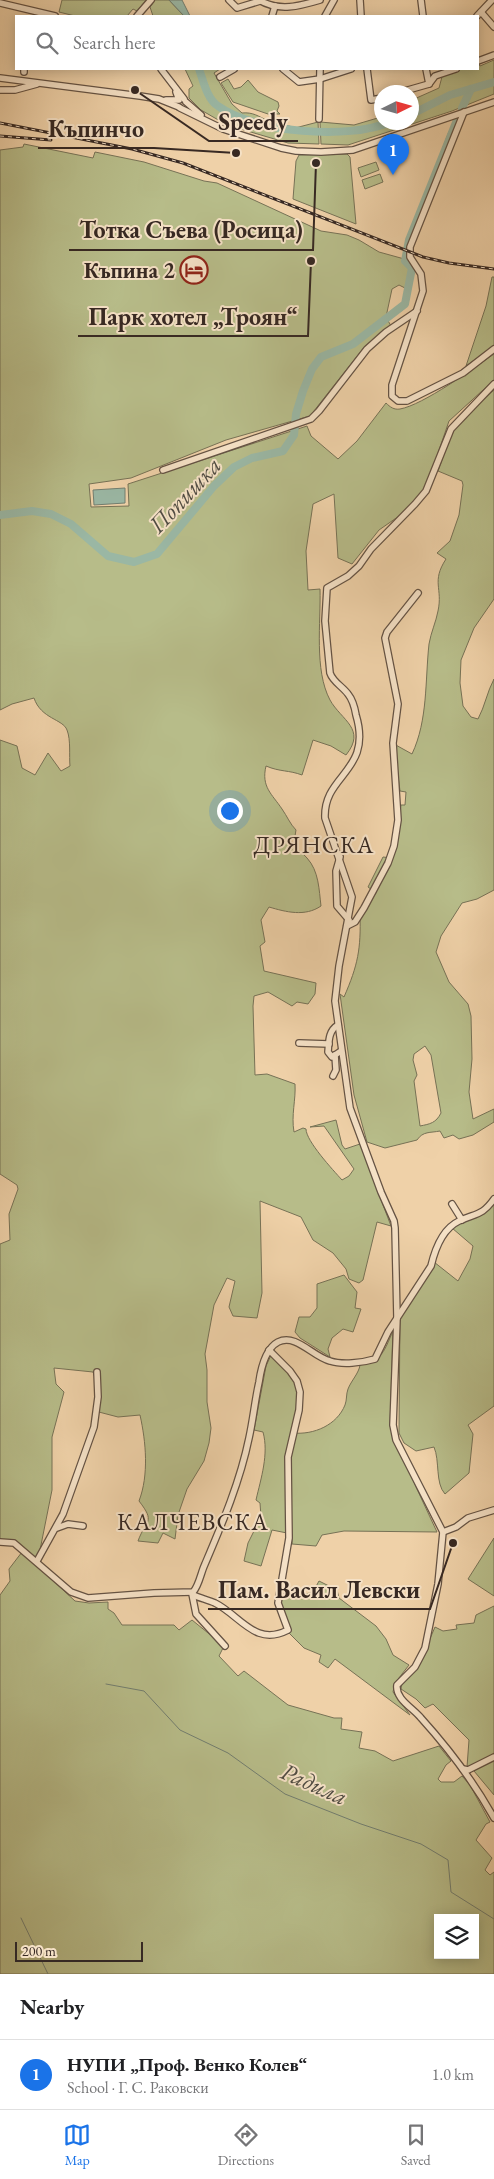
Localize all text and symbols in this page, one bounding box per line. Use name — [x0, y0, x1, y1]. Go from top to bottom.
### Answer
search box — [15, 15, 479, 70]
icon: search — [33, 29, 61, 57]
text: Search here — [73, 30, 155, 55]
north arrow — [374, 85, 419, 130]
callout: Speedy — [209, 102, 298, 141]
text: Speedy — [218, 106, 288, 138]
callout: Къпинчо — [38, 109, 154, 148]
text: Къпинчо — [48, 113, 144, 144]
pin: 1 — [377, 134, 409, 175]
callout: Тотка Съева (Росица) — [69, 211, 313, 250]
text: Тотка Съева (Росица) — [79, 214, 303, 245]
hotel icon: Къпина 2 — [179, 255, 209, 285]
place label: Къпина 2 — [84, 256, 175, 285]
callout: Парк хотел „Троян“ — [78, 297, 308, 336]
text: Парк хотел „Троян“ — [88, 301, 298, 332]
water label: Попишка — [141, 450, 228, 540]
your location — [217, 798, 243, 824]
district label: ДРЯНСКА — [254, 829, 374, 860]
district label: КАЛЧЕВСКА — [117, 1506, 269, 1537]
callout: Пам. Васил Левски — [208, 1570, 430, 1609]
text: Пам. Васил Левски — [218, 1574, 420, 1605]
water label: Радила — [276, 1755, 352, 1812]
map controls — [434, 1914, 479, 1959]
button: layers — [434, 1914, 479, 1959]
scale bar — [15, 1939, 142, 1962]
text: 200 m — [22, 1942, 56, 1960]
text: Nearby — [20, 1993, 84, 2020]
text: НУПИ „Проф. Венко Колев“ — [67, 2052, 307, 2077]
text: 1 — [32, 2064, 40, 2085]
text: 1.0 km — [432, 2064, 474, 2085]
text: School · Г. С. Раковски — [67, 2077, 209, 2098]
tab: Map — [63, 2121, 91, 2169]
tab: Directions — [218, 2121, 274, 2169]
tab: Saved — [401, 2121, 431, 2169]

